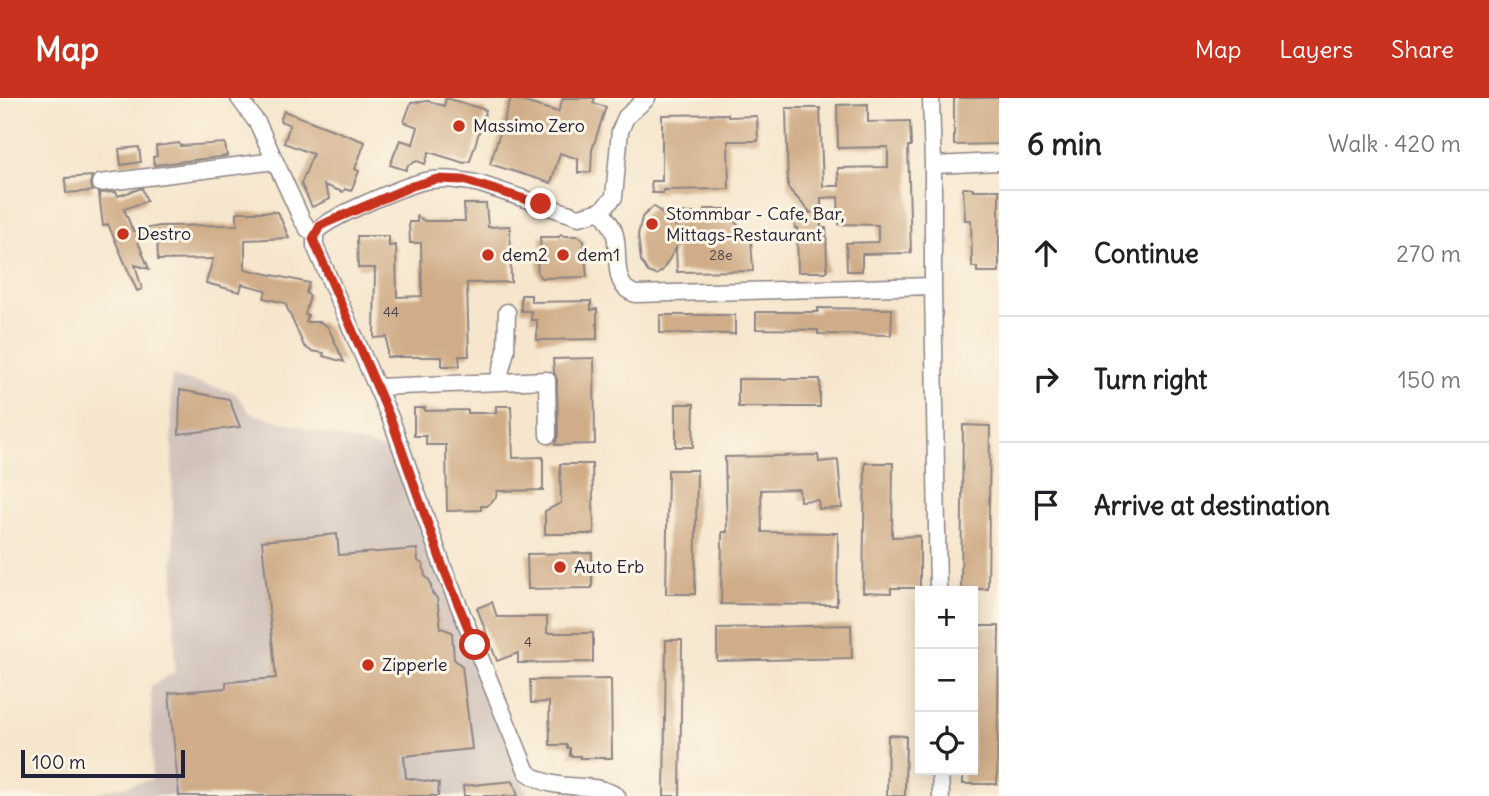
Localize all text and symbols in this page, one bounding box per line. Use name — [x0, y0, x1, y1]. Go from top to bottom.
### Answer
text: Map — [35, 28, 99, 70]
text: Map — [1195, 34, 1241, 64]
text: Layers — [1279, 34, 1353, 64]
text: Share — [1391, 34, 1454, 64]
place label: Massimo Zero — [473, 114, 585, 137]
marker: Massimo Zero — [451, 118, 467, 134]
text: 6 min — [1027, 125, 1102, 163]
text: Walk · 420 m — [1328, 129, 1461, 158]
route end — [525, 188, 556, 219]
place label: Stommbar - Cafe, Bar, Mittags-Restaurant — [666, 202, 845, 246]
marker: Stommbar - Cafe, Bar, Mittags-Restaurant — [644, 216, 660, 232]
place label: Destro — [137, 222, 191, 245]
marker: Destro — [115, 226, 131, 242]
icon: ahead — [1027, 234, 1065, 272]
text: Continue — [1094, 237, 1199, 270]
text: 270 m — [1396, 239, 1461, 268]
place label: dem2 — [502, 243, 548, 266]
place label: dem1 — [577, 243, 620, 266]
house number: 28e — [709, 246, 733, 264]
marker: dem2 — [480, 247, 496, 263]
marker: dem1 — [555, 247, 571, 263]
house number: 44 — [383, 303, 399, 321]
icon: right — [1027, 360, 1065, 398]
text: Turn right — [1094, 363, 1207, 396]
text: 150 m — [1398, 365, 1461, 394]
icon: arrive — [1027, 486, 1065, 524]
text: Arrive at destination — [1094, 489, 1330, 522]
place label: Auto Erb — [574, 555, 644, 578]
marker: Auto Erb — [552, 559, 568, 575]
map controls — [915, 586, 978, 775]
button: + — [915, 586, 978, 649]
route start — [459, 629, 490, 660]
house number: 4 — [524, 633, 532, 651]
button: − — [915, 649, 978, 712]
place label: Zipperle — [382, 653, 448, 676]
marker: Zipperle — [360, 657, 376, 673]
button: locate — [915, 712, 978, 775]
scale bar — [21, 747, 186, 779]
text: 100 m — [32, 750, 86, 774]

